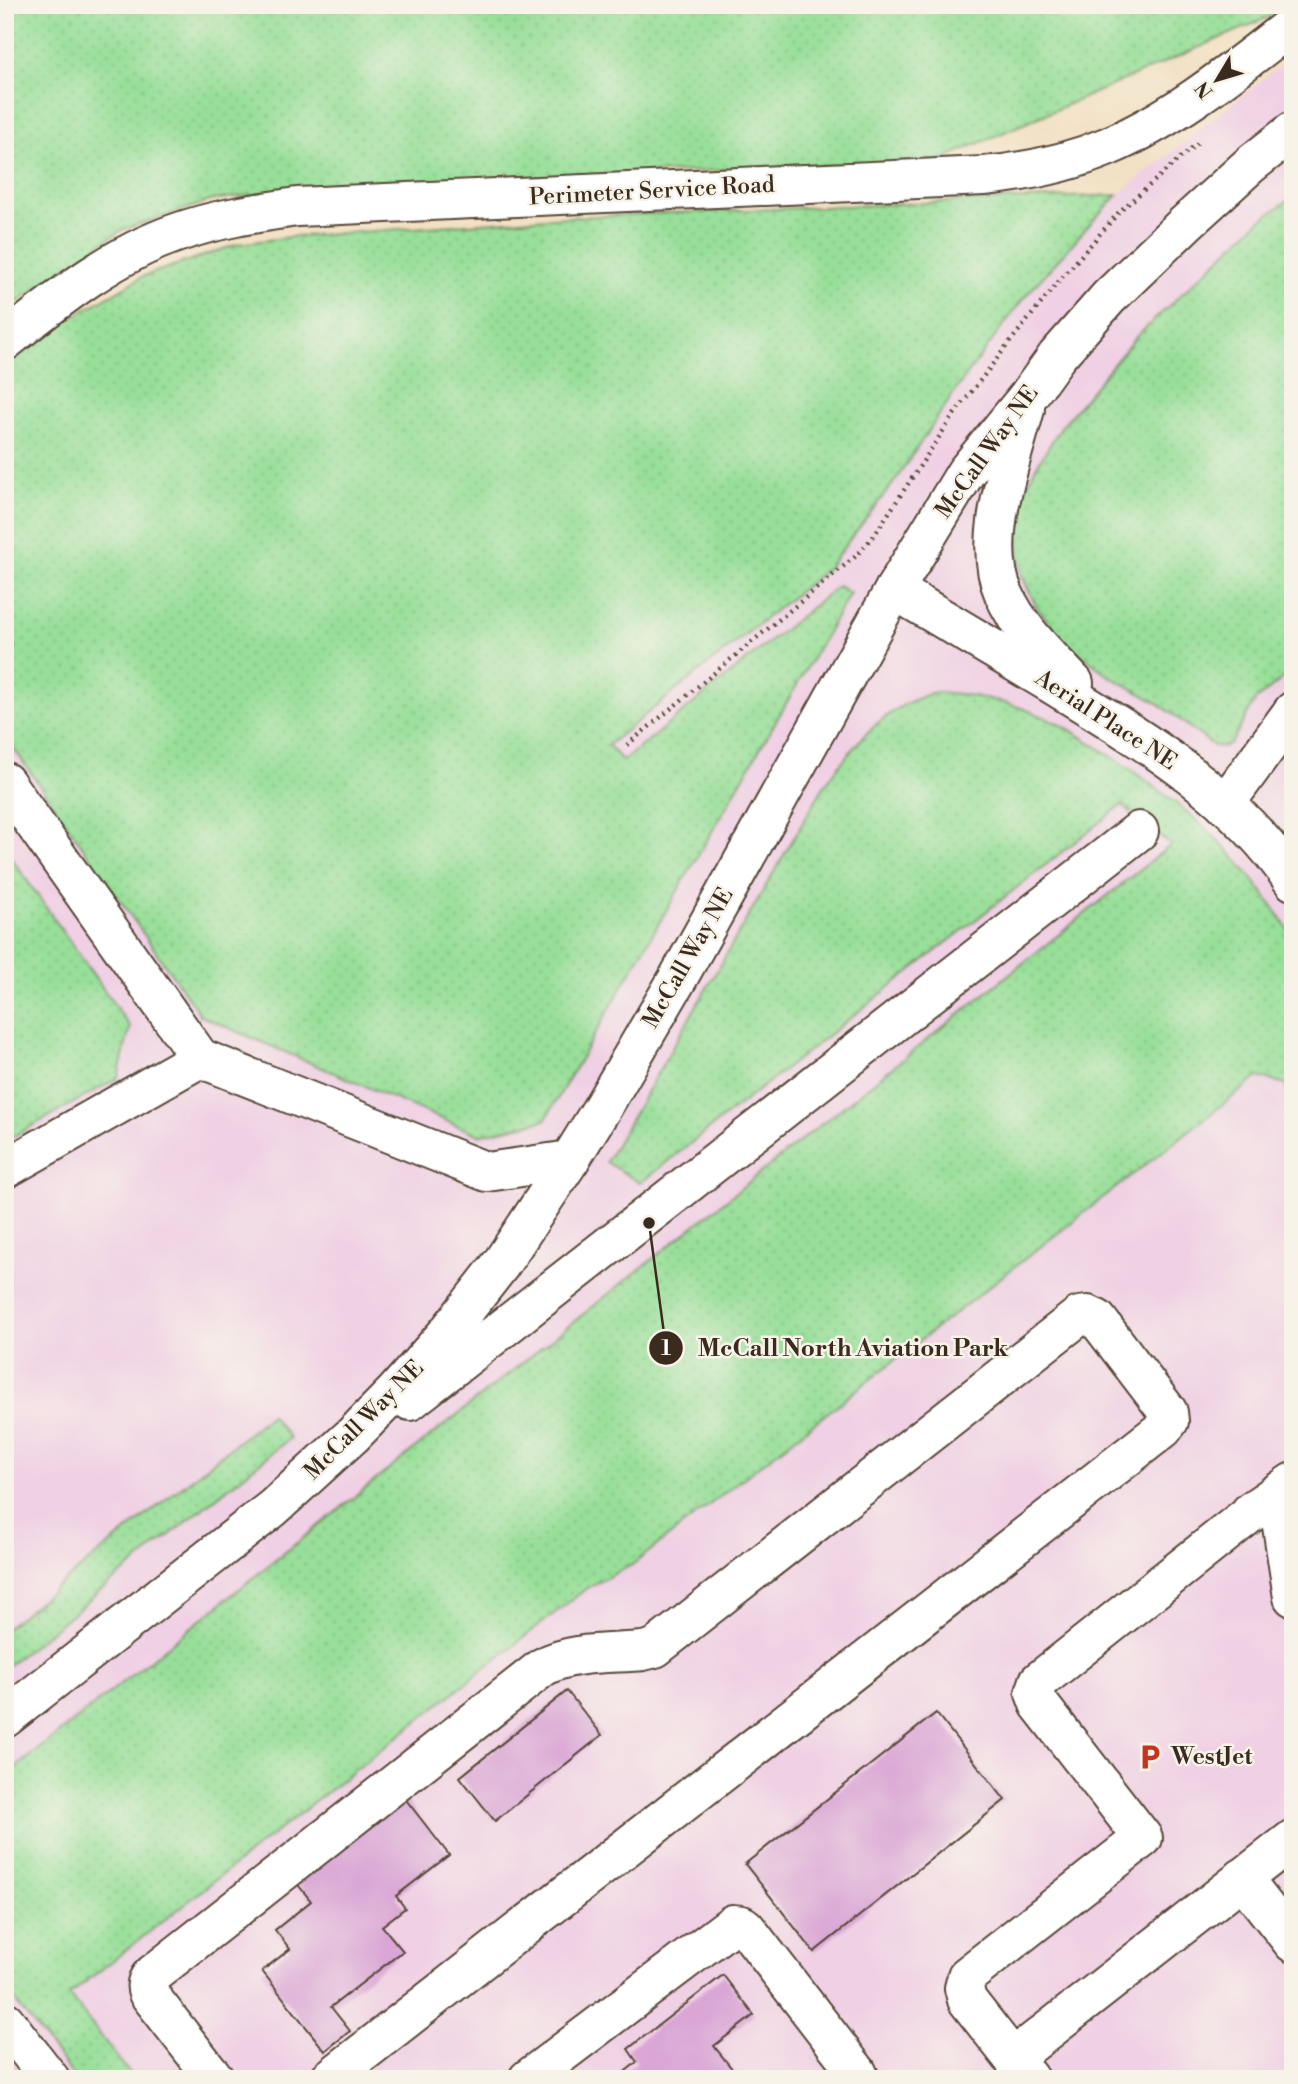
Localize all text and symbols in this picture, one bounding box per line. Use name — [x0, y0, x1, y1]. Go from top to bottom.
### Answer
north arrow — [1182, 46, 1252, 116]
text: N — [1190, 77, 1218, 103]
street label: Perimeter Service Road — [528, 171, 776, 211]
street label: McCall Way NE — [929, 380, 1045, 524]
street label: Aerial Place NE — [1029, 663, 1182, 776]
street label: McCall Way NE — [636, 883, 740, 1033]
callout: McCall North Aviation Park — [649, 1325, 1022, 1370]
text: McCall North Aviation Park — [698, 1334, 1009, 1364]
text: 1 — [661, 1336, 671, 1362]
street label: McCall Way NE — [298, 1354, 430, 1486]
parking icon: WestJet — [1135, 1742, 1165, 1772]
place label: WestJet — [1170, 1743, 1253, 1771]

